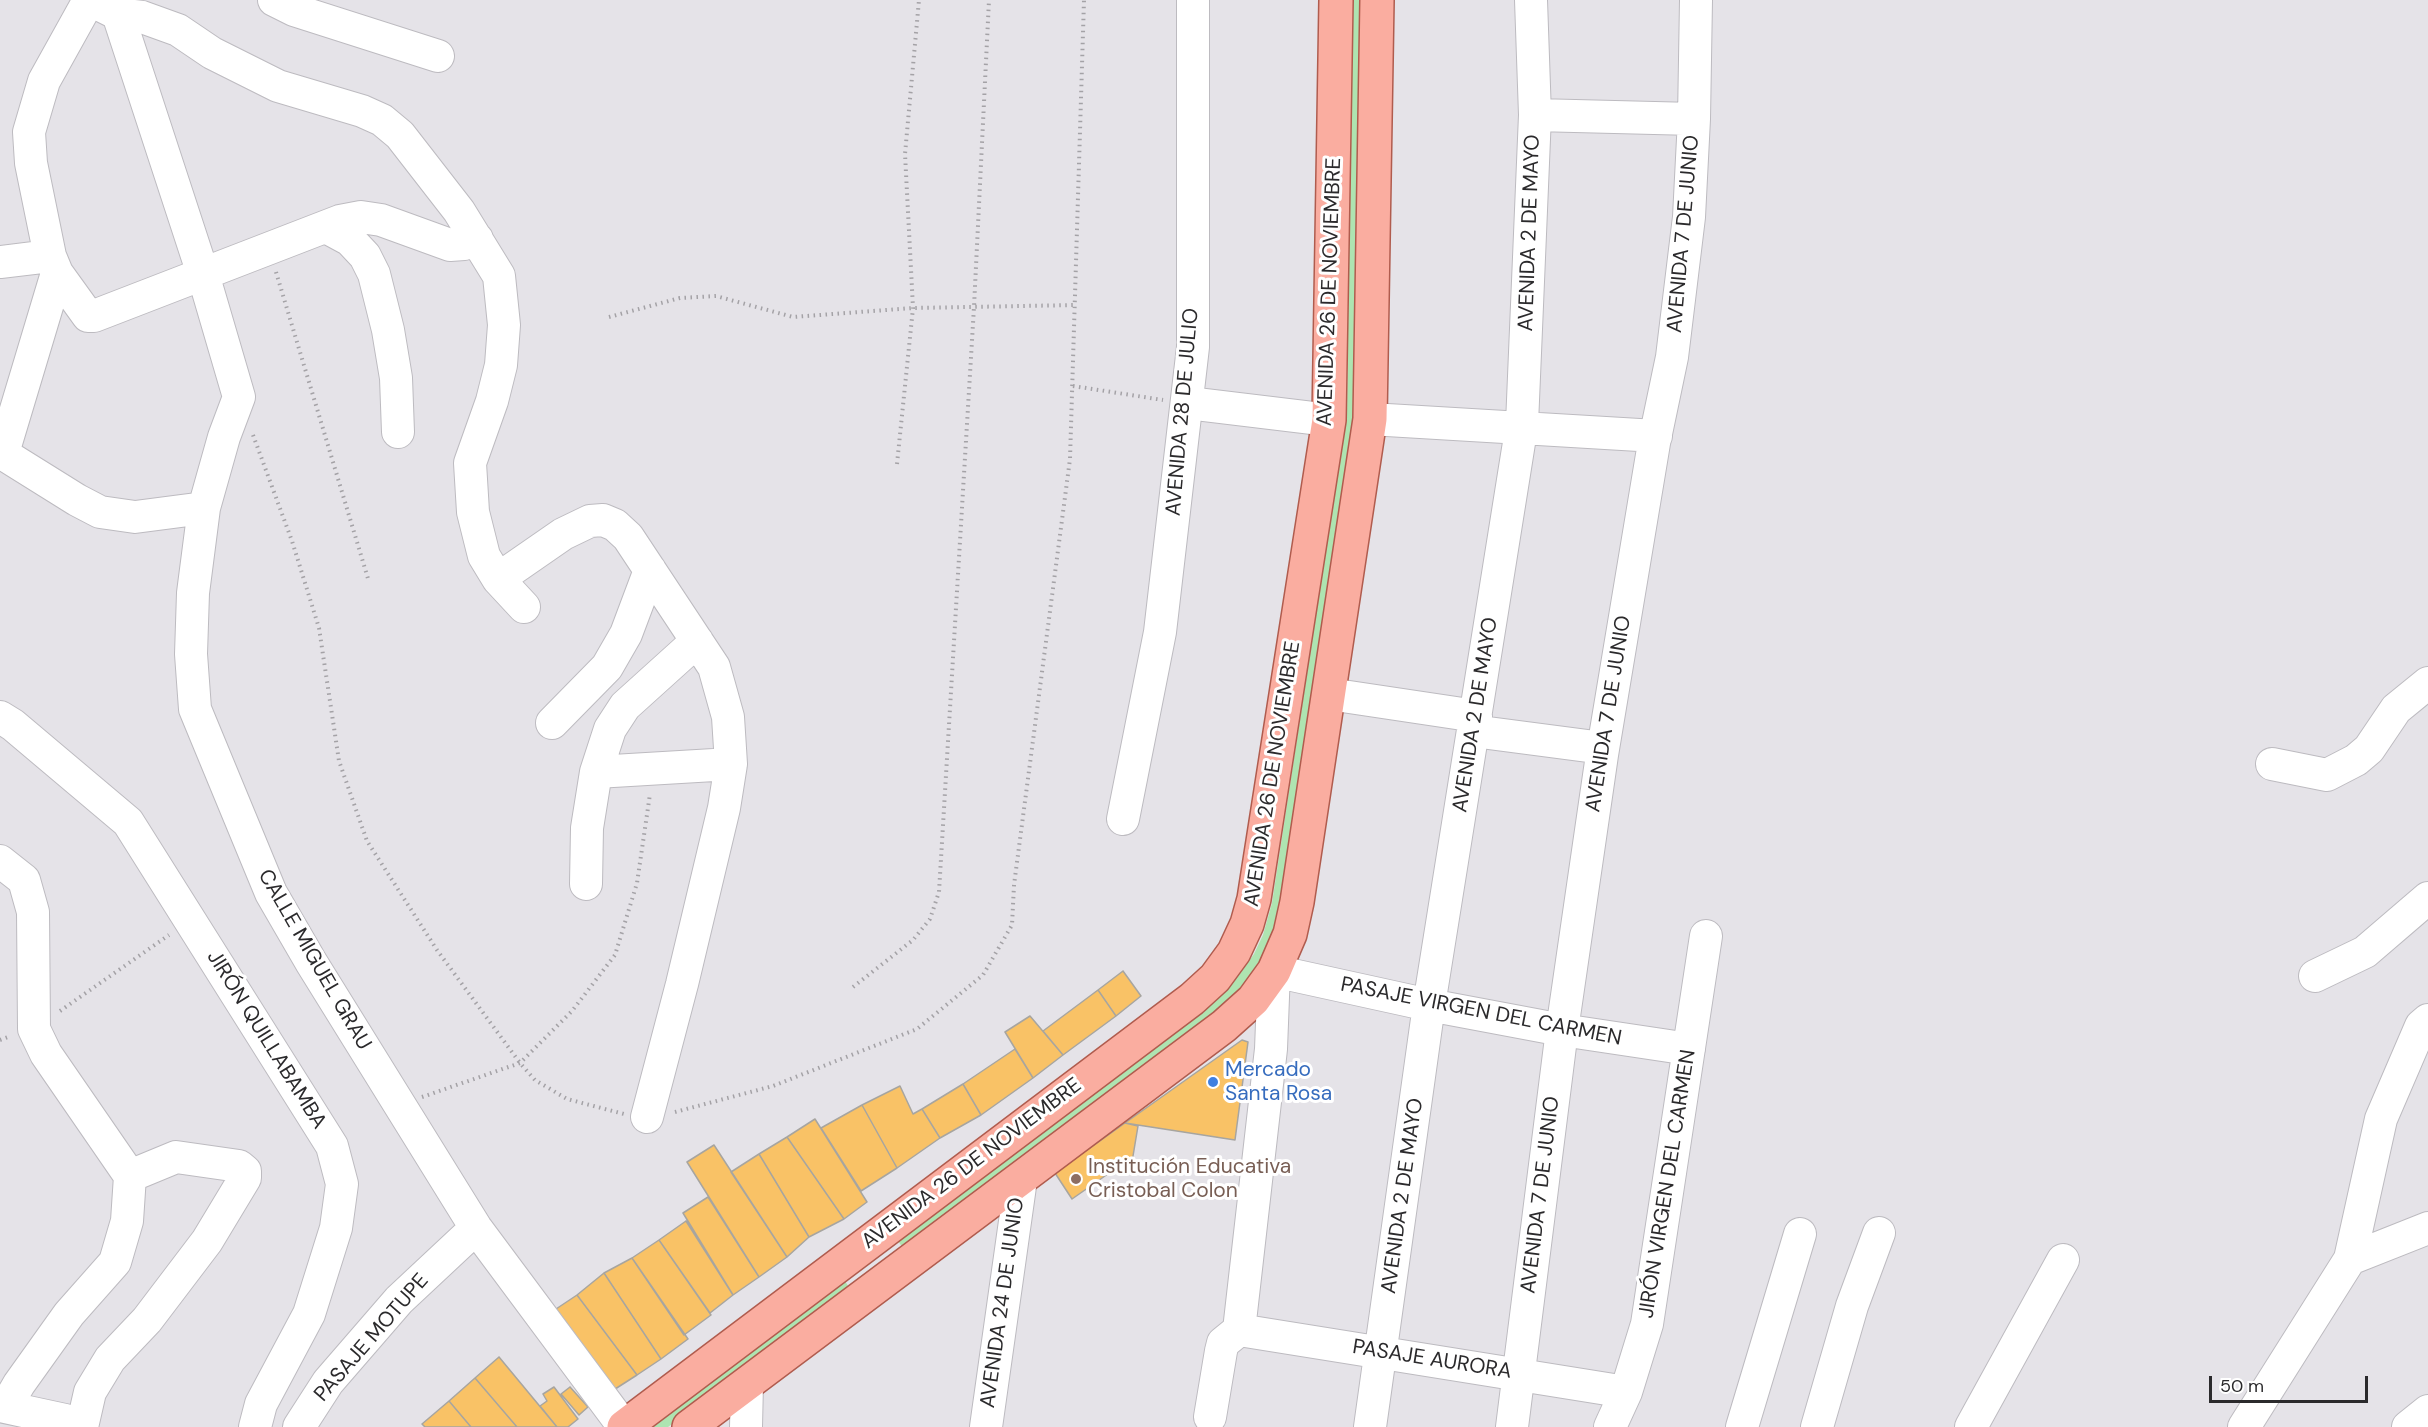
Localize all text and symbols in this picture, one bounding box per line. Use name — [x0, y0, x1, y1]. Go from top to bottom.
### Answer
street label: AVENIDA 2 DE MAYO — [1514, 134, 1546, 332]
street label: AVENIDA 7 DE JUNIO — [1663, 134, 1705, 334]
street label: AVENIDA 26 DE NOVIEMBRE — [1313, 157, 1347, 427]
street label: AVENIDA 28 DE JULIO — [1161, 307, 1205, 517]
street label: AVENIDA 7 DE JUNIO — [1581, 614, 1637, 814]
street label: AVENIDA 2 DE MAYO — [1448, 616, 1504, 814]
street label: AVENIDA 26 DE NOVIEMBRE — [1240, 639, 1306, 909]
street label: CALLE MIGUEL GRAU — [252, 865, 376, 1055]
street label: JIRÓN QUILLABAMBA — [201, 946, 331, 1134]
street label: PASAJE VIRGEN DEL CARMEN — [1338, 972, 1624, 1052]
street label: JIRÓN VIRGEN DEL CARMEN — [1634, 1048, 1702, 1320]
place label: Mercado Santa Rosa — [1225, 1057, 1332, 1107]
street label: AVENIDA 26 DE NOVIEMBRE — [857, 1073, 1087, 1255]
marker: Mercado Santa Rosa — [1206, 1075, 1220, 1089]
street label: AVENIDA 7 DE JUNIO — [1516, 1095, 1566, 1295]
street label: AVENIDA 2 DE MAYO — [1377, 1097, 1429, 1295]
place label: Institución Educativa Cristobal Colon — [1088, 1154, 1291, 1204]
marker: Institución Educativa Cristobal Colon — [1069, 1172, 1083, 1186]
street label: AVENIDA 24 DE JUNIO — [976, 1196, 1030, 1410]
street label: PASAJE MOTUPE — [310, 1269, 434, 1407]
street label: PASAJE AURORA — [1351, 1335, 1513, 1385]
scale bar — [2212, 1364, 2371, 1402]
text: 50 m — [2220, 1374, 2264, 1398]

